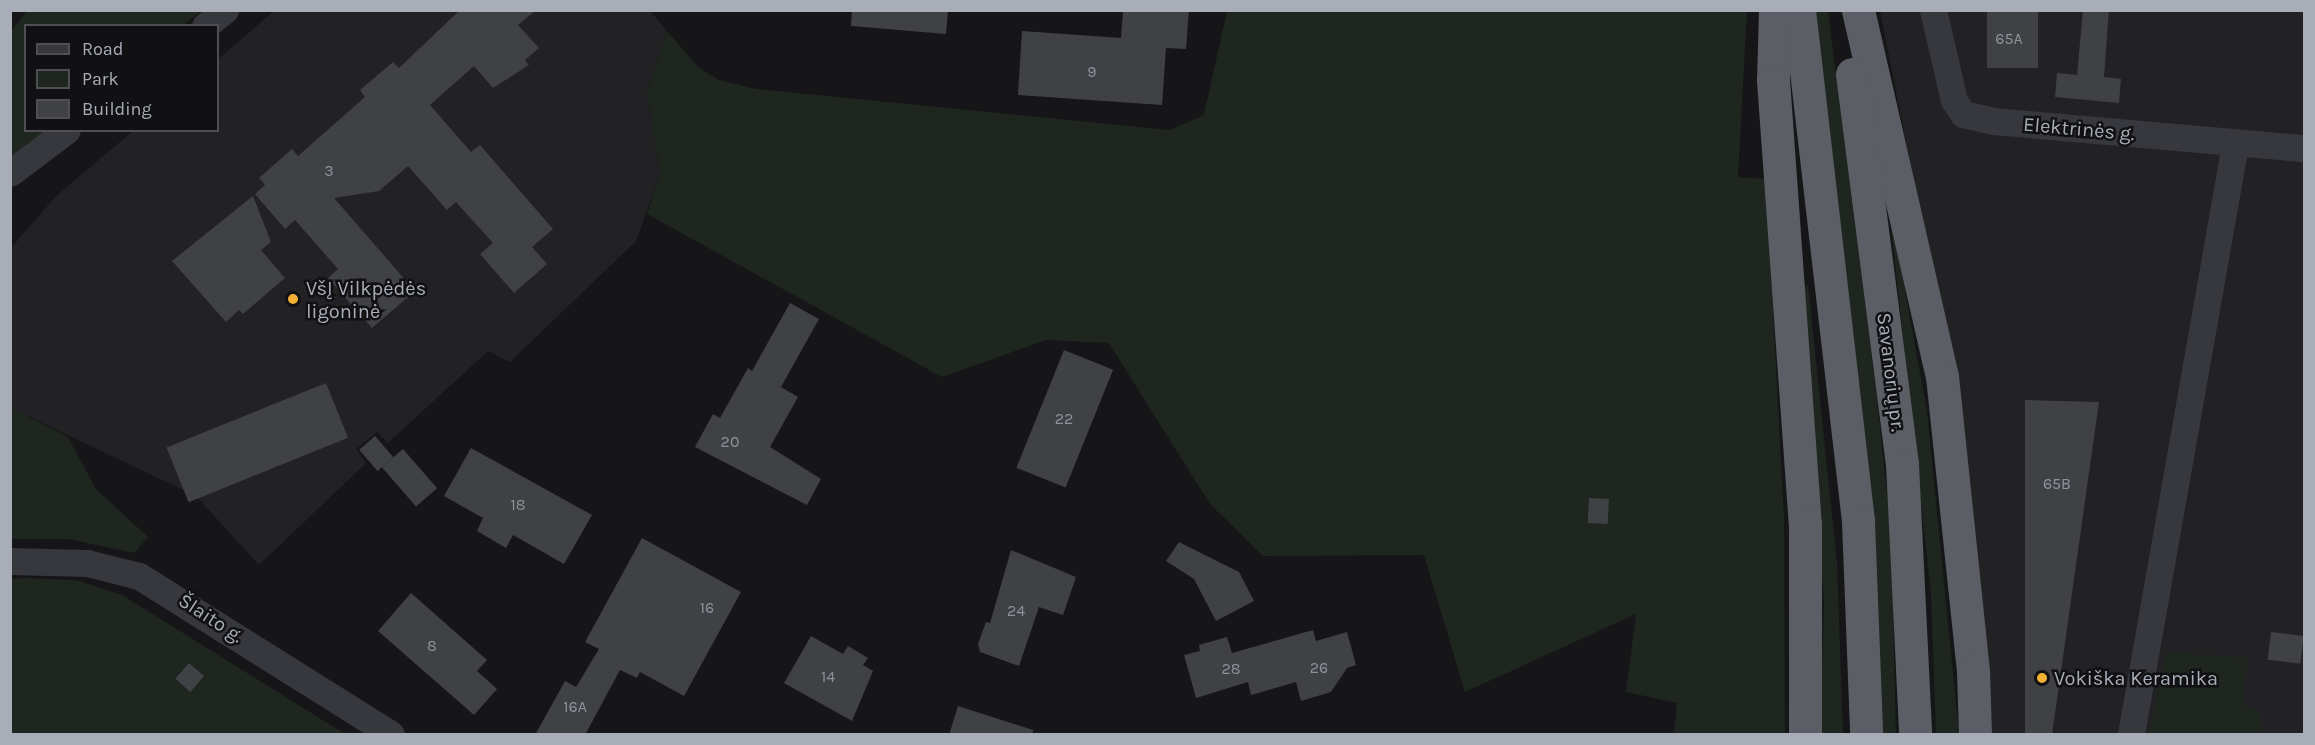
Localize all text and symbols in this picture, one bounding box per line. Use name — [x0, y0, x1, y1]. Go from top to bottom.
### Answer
legend — [24, 24, 219, 132]
house number: 65A — [1995, 29, 2023, 49]
text: Road — [82, 38, 123, 60]
house number: 9 — [1087, 62, 1097, 82]
text: Park — [82, 68, 119, 90]
text: Building — [82, 98, 152, 120]
street label: Elektrinės g. — [2022, 112, 2136, 146]
house number: 3 — [324, 161, 334, 181]
place label: VšĮ Vilkpėdės ligoninė — [306, 276, 426, 323]
marker: VšĮ Vilkpėdės ligoninė — [284, 290, 302, 308]
street label: Savanorių pr. — [1872, 311, 1910, 433]
house number: 22 — [1055, 409, 1073, 429]
house number: 20 — [721, 432, 739, 452]
house number: 65B — [2043, 474, 2071, 494]
house number: 18 — [510, 495, 526, 515]
street label: Šlaito g. — [174, 588, 248, 648]
house number: 16 — [700, 598, 714, 618]
house number: 24 — [1007, 601, 1025, 621]
house number: 8 — [427, 636, 437, 656]
house number: 26 — [1310, 658, 1328, 678]
house number: 28 — [1221, 659, 1241, 679]
place label: Vokiška Keramika — [2054, 666, 2218, 690]
house number: 14 — [821, 667, 835, 687]
marker: Vokiška Keramika — [2035, 671, 2049, 685]
house number: 16A — [563, 697, 587, 717]

